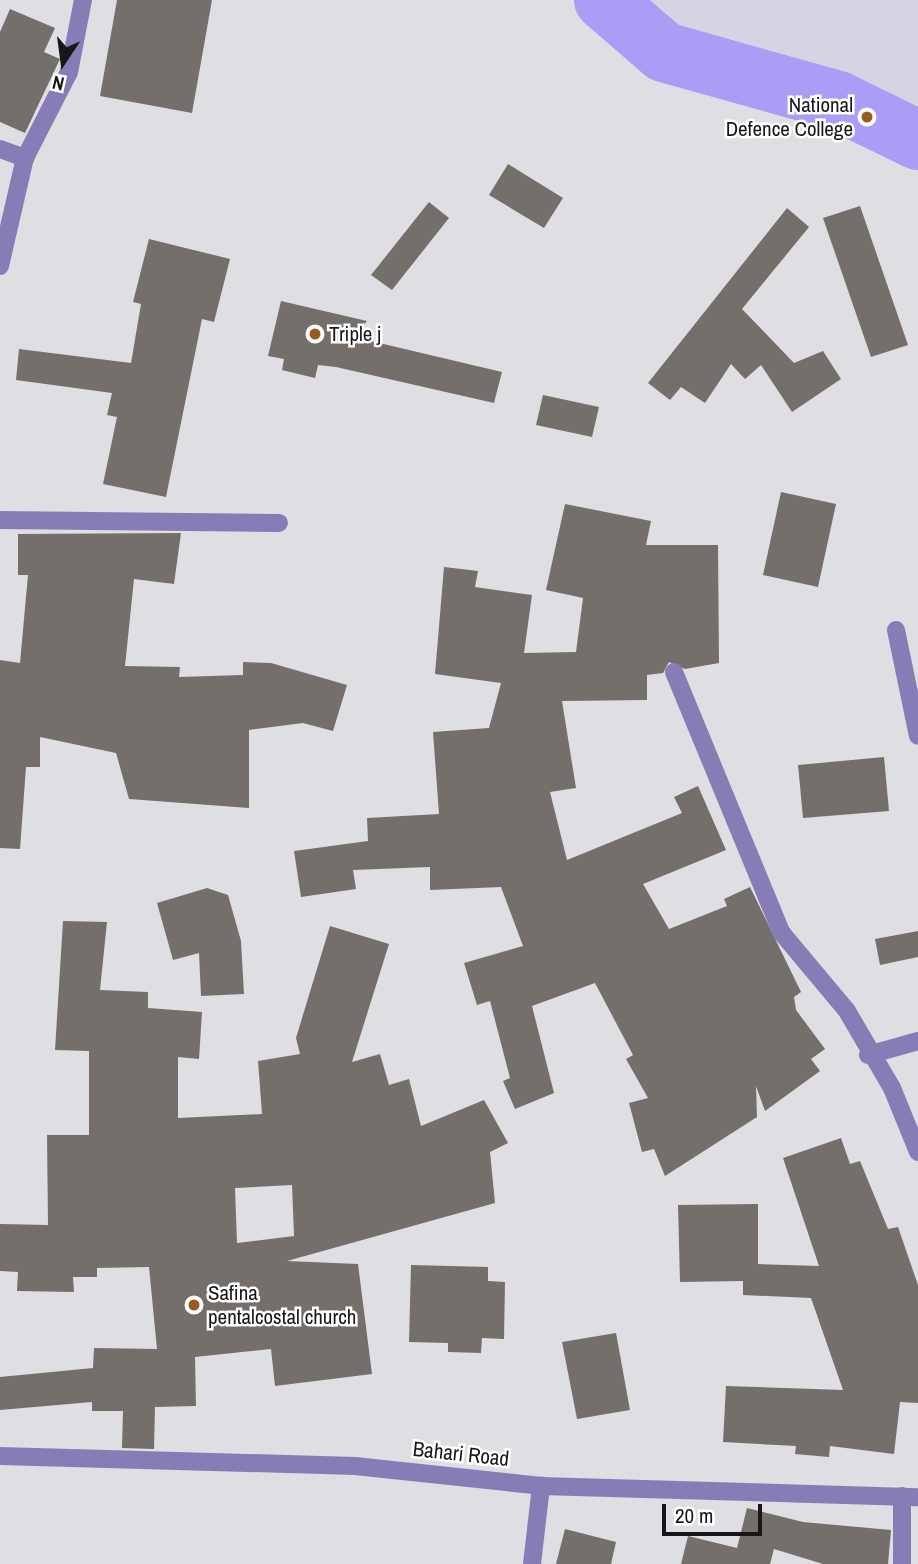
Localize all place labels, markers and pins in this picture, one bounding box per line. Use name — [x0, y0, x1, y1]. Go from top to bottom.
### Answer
place label: National Defence College — [726, 92, 853, 142]
marker: National Defence College — [859, 109, 875, 125]
place label: Triple j — [329, 321, 381, 347]
marker: Triple j — [307, 326, 323, 342]
place label: Safina pentalcostal church — [208, 1280, 356, 1330]
marker: Safina pentalcostal church — [186, 1297, 202, 1313]

